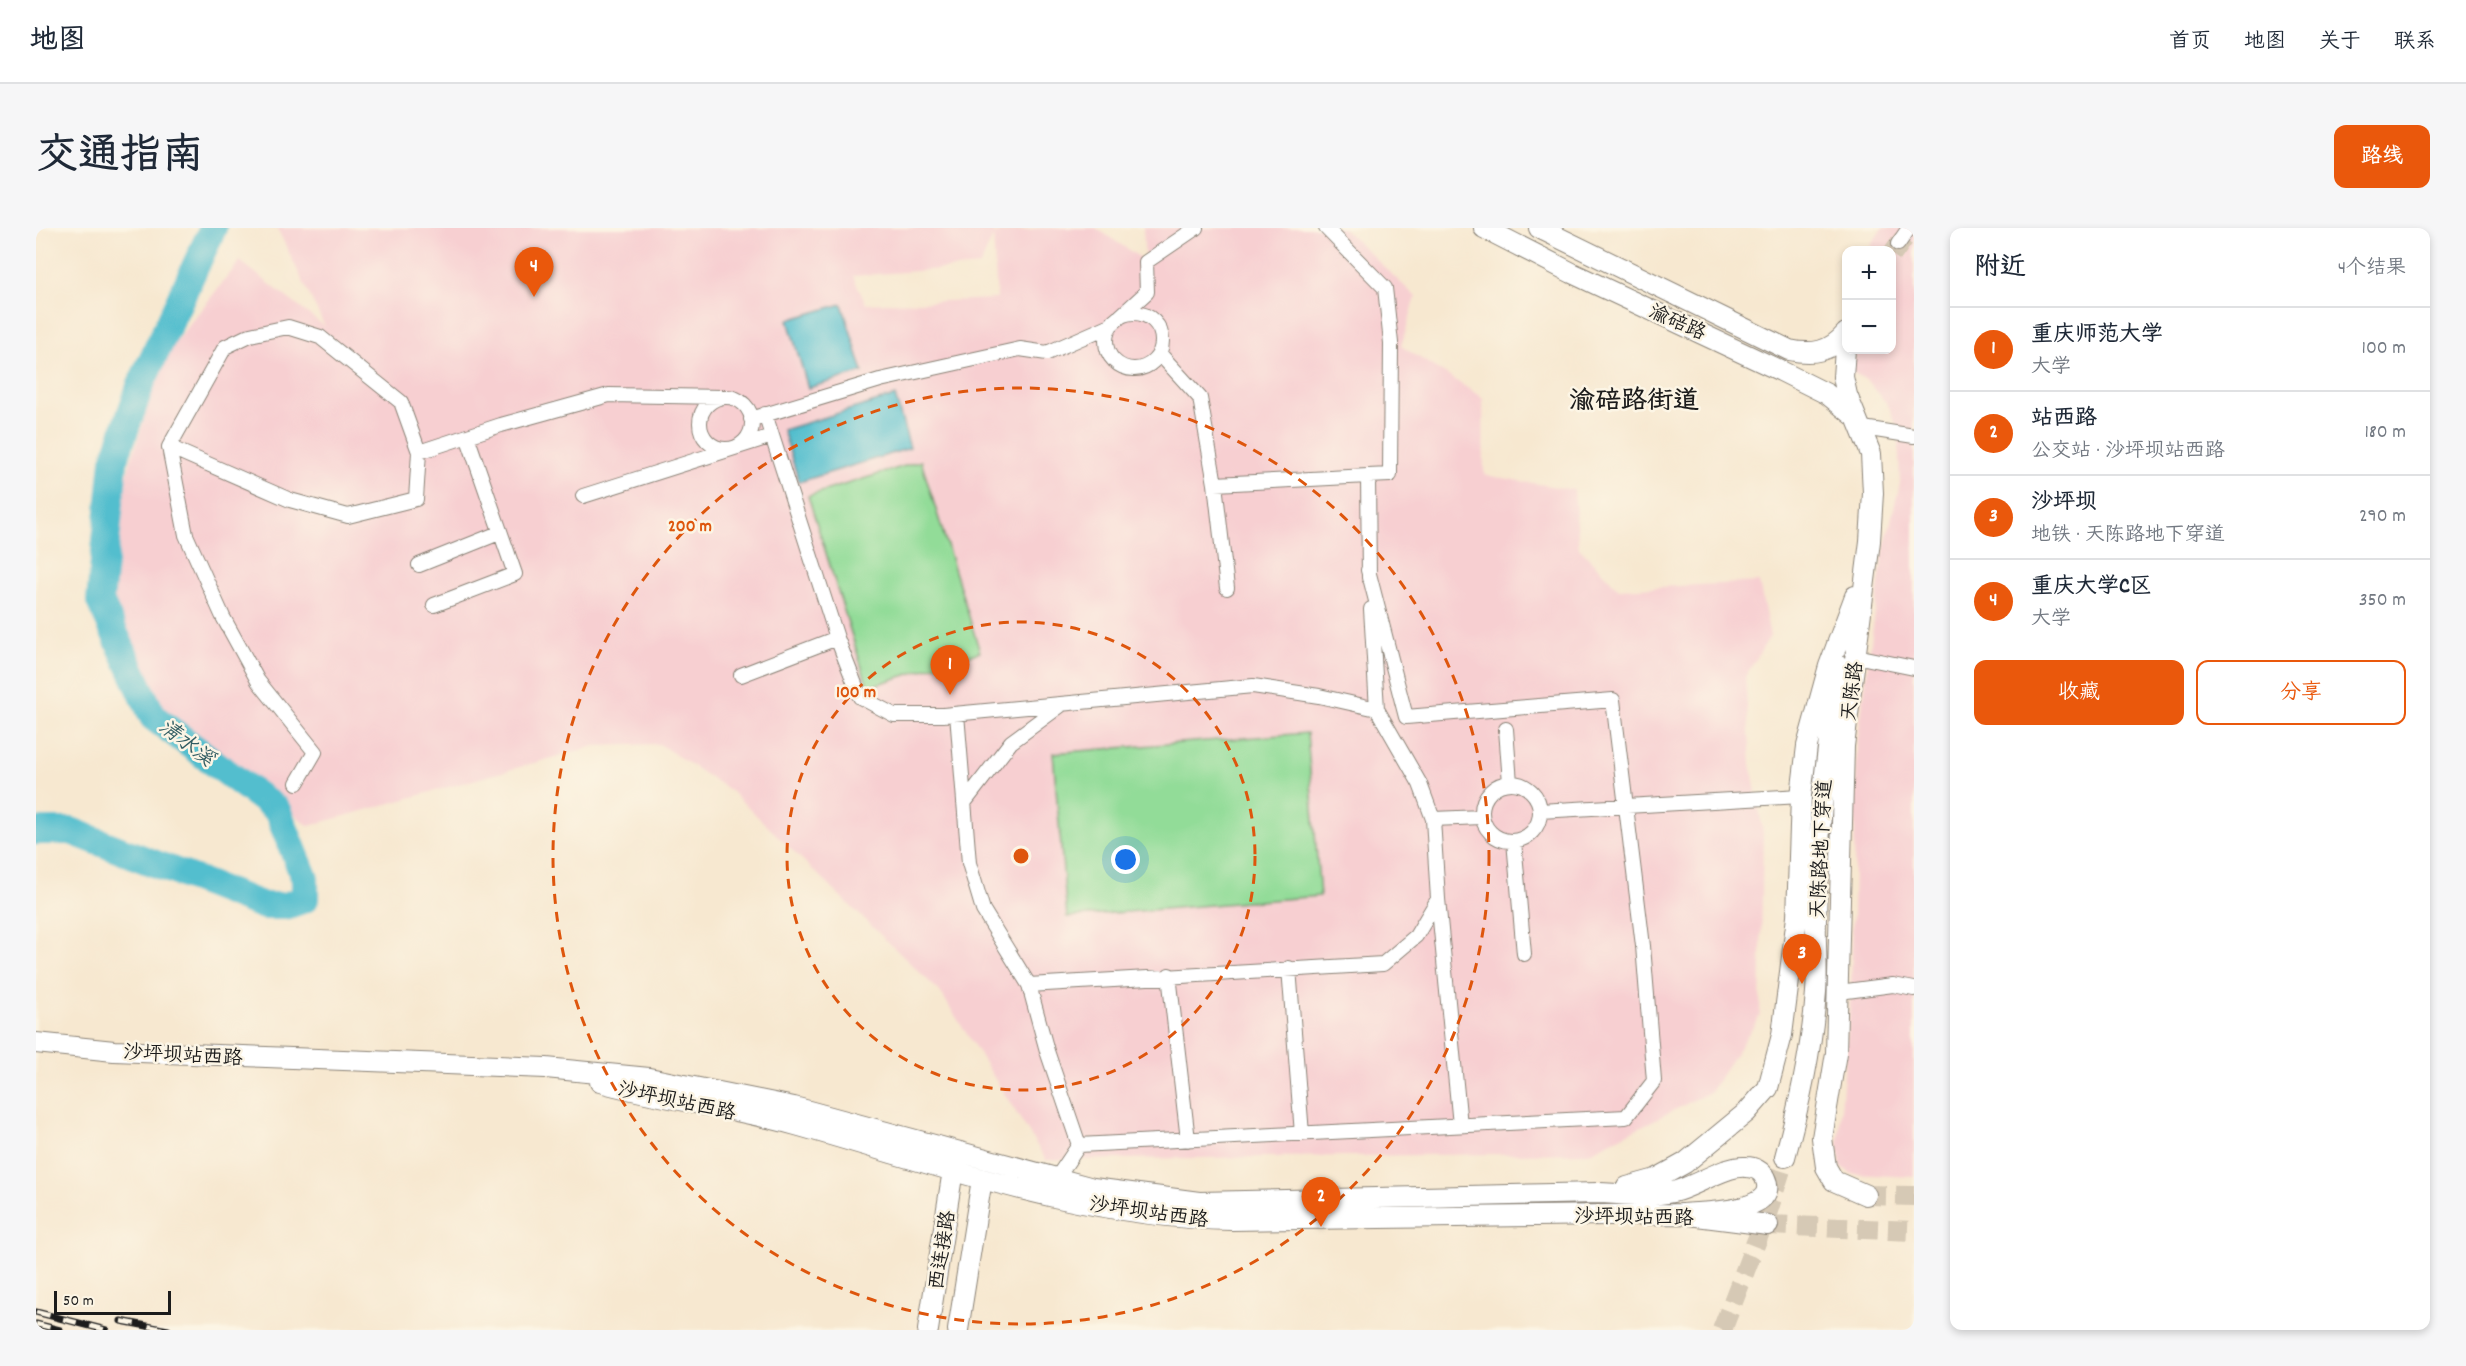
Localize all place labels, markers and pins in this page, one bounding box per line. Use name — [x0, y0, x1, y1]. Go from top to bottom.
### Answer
pin: 4 — [514, 248, 554, 297]
pin: 1 — [930, 646, 970, 695]
centre of rings — [1011, 846, 1031, 866]
pin: 3 — [1782, 934, 1822, 984]
pin: 2 — [1302, 1178, 1340, 1227]

